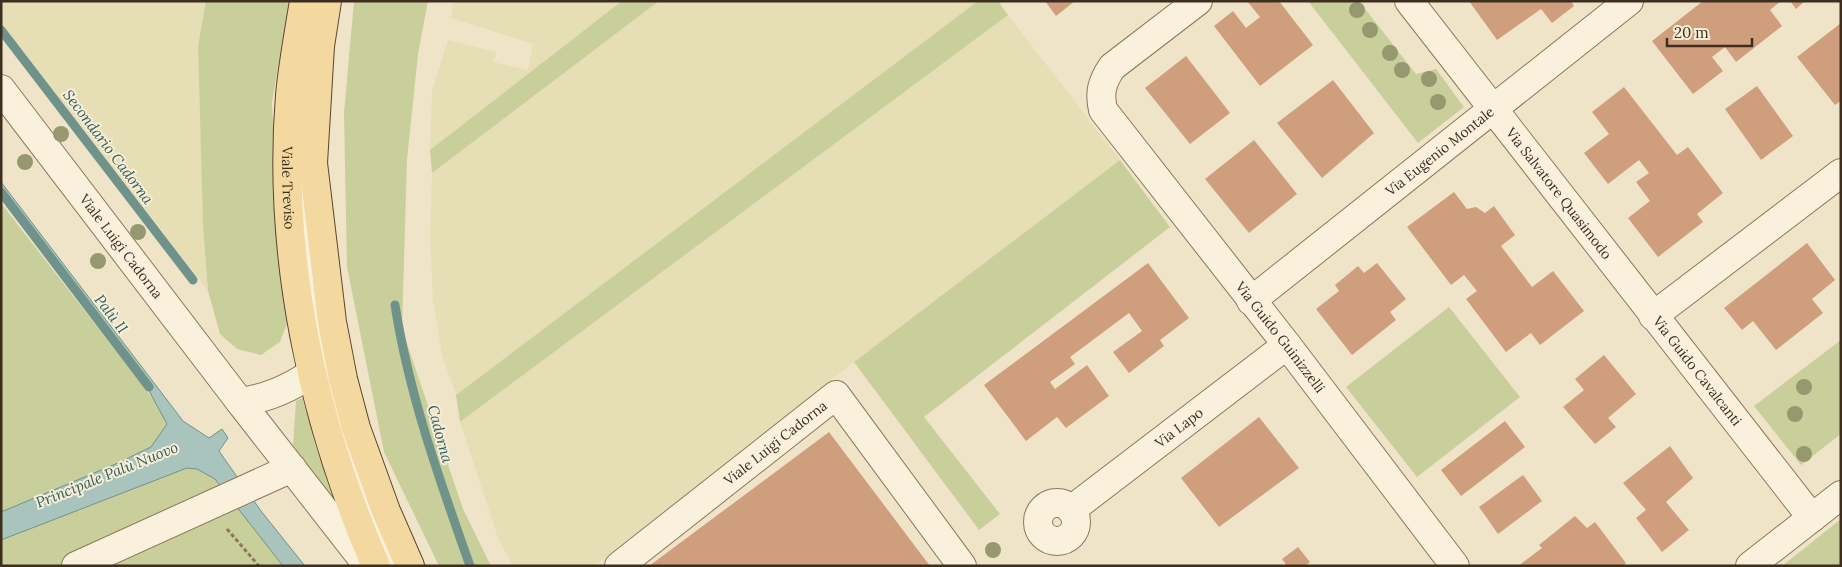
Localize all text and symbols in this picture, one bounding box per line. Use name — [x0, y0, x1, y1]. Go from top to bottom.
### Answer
scale bar — [1667, 15, 1752, 47]
text: 20 m — [1674, 23, 1709, 42]
water label: Secondario Cadorna — [59, 86, 158, 208]
street label: Via Eugenio Montale — [1381, 102, 1498, 200]
street label: Via Salvatore Quasimodo — [1501, 123, 1616, 263]
street label: Viale Treviso — [278, 145, 299, 230]
street label: Viale Luigi Cadorna — [75, 190, 167, 302]
street label: Via Guido Guinizzelli — [1231, 277, 1329, 396]
water label: Palù II — [91, 290, 132, 337]
street label: Via Guido Cavalcanti — [1648, 312, 1746, 429]
street label: Viale Luigi Cadorna — [719, 397, 831, 490]
water label: Cadorna — [424, 403, 457, 466]
street label: Via Lapo — [1151, 403, 1207, 452]
water label: Principale Palù Nuovo — [33, 437, 181, 512]

